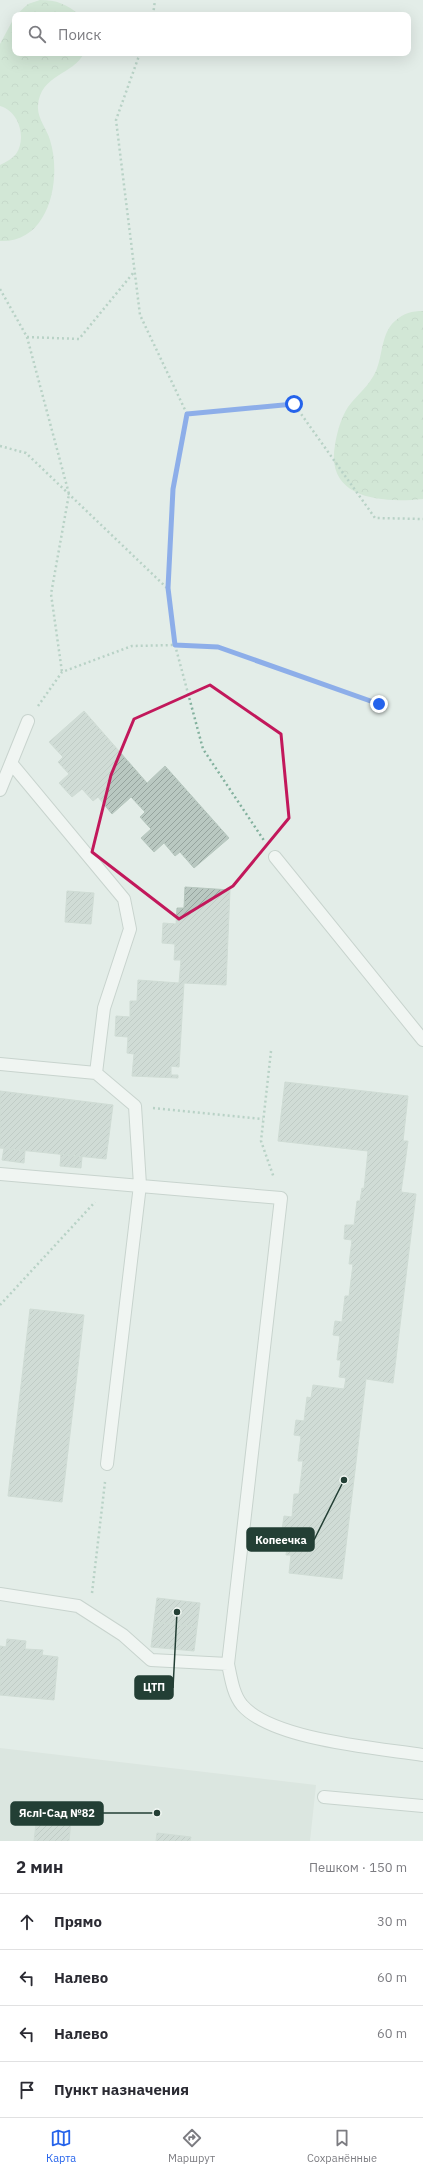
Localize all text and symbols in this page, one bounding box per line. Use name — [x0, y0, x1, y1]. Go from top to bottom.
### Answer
search box — [12, 12, 411, 56]
icon: search — [26, 23, 48, 45]
text: Поиск — [58, 25, 101, 44]
route start — [285, 395, 303, 413]
route end — [370, 695, 388, 713]
callout: Копеечка — [247, 1528, 314, 1551]
text: Копеечка — [255, 1533, 307, 1547]
callout: ЦТП — [135, 1676, 173, 1699]
text: ЦТП — [143, 1680, 165, 1694]
callout: Яслі-Сад №82 — [11, 1802, 103, 1825]
text: Яслі-Сад №82 — [19, 1806, 95, 1820]
text: 2 мин — [16, 1856, 63, 1878]
text: Пешком · 150 m — [309, 1859, 407, 1876]
icon: ahead — [16, 1911, 38, 1933]
text: Прямо — [54, 1912, 102, 1931]
text: 30 m — [377, 1913, 407, 1930]
icon: left — [16, 1967, 38, 1989]
text: Налево — [54, 1968, 108, 1987]
text: 60 m — [377, 1969, 407, 1986]
icon: left — [16, 2023, 38, 2045]
text: Налево — [54, 2024, 108, 2043]
text: 60 m — [377, 2025, 407, 2042]
icon: arrive — [16, 2079, 38, 2101]
text: Пункт назначения — [54, 2080, 189, 2099]
tab: Карта — [46, 2127, 76, 2165]
tab: Маршрут — [168, 2127, 215, 2165]
tab: Сохранённые — [307, 2127, 377, 2165]

